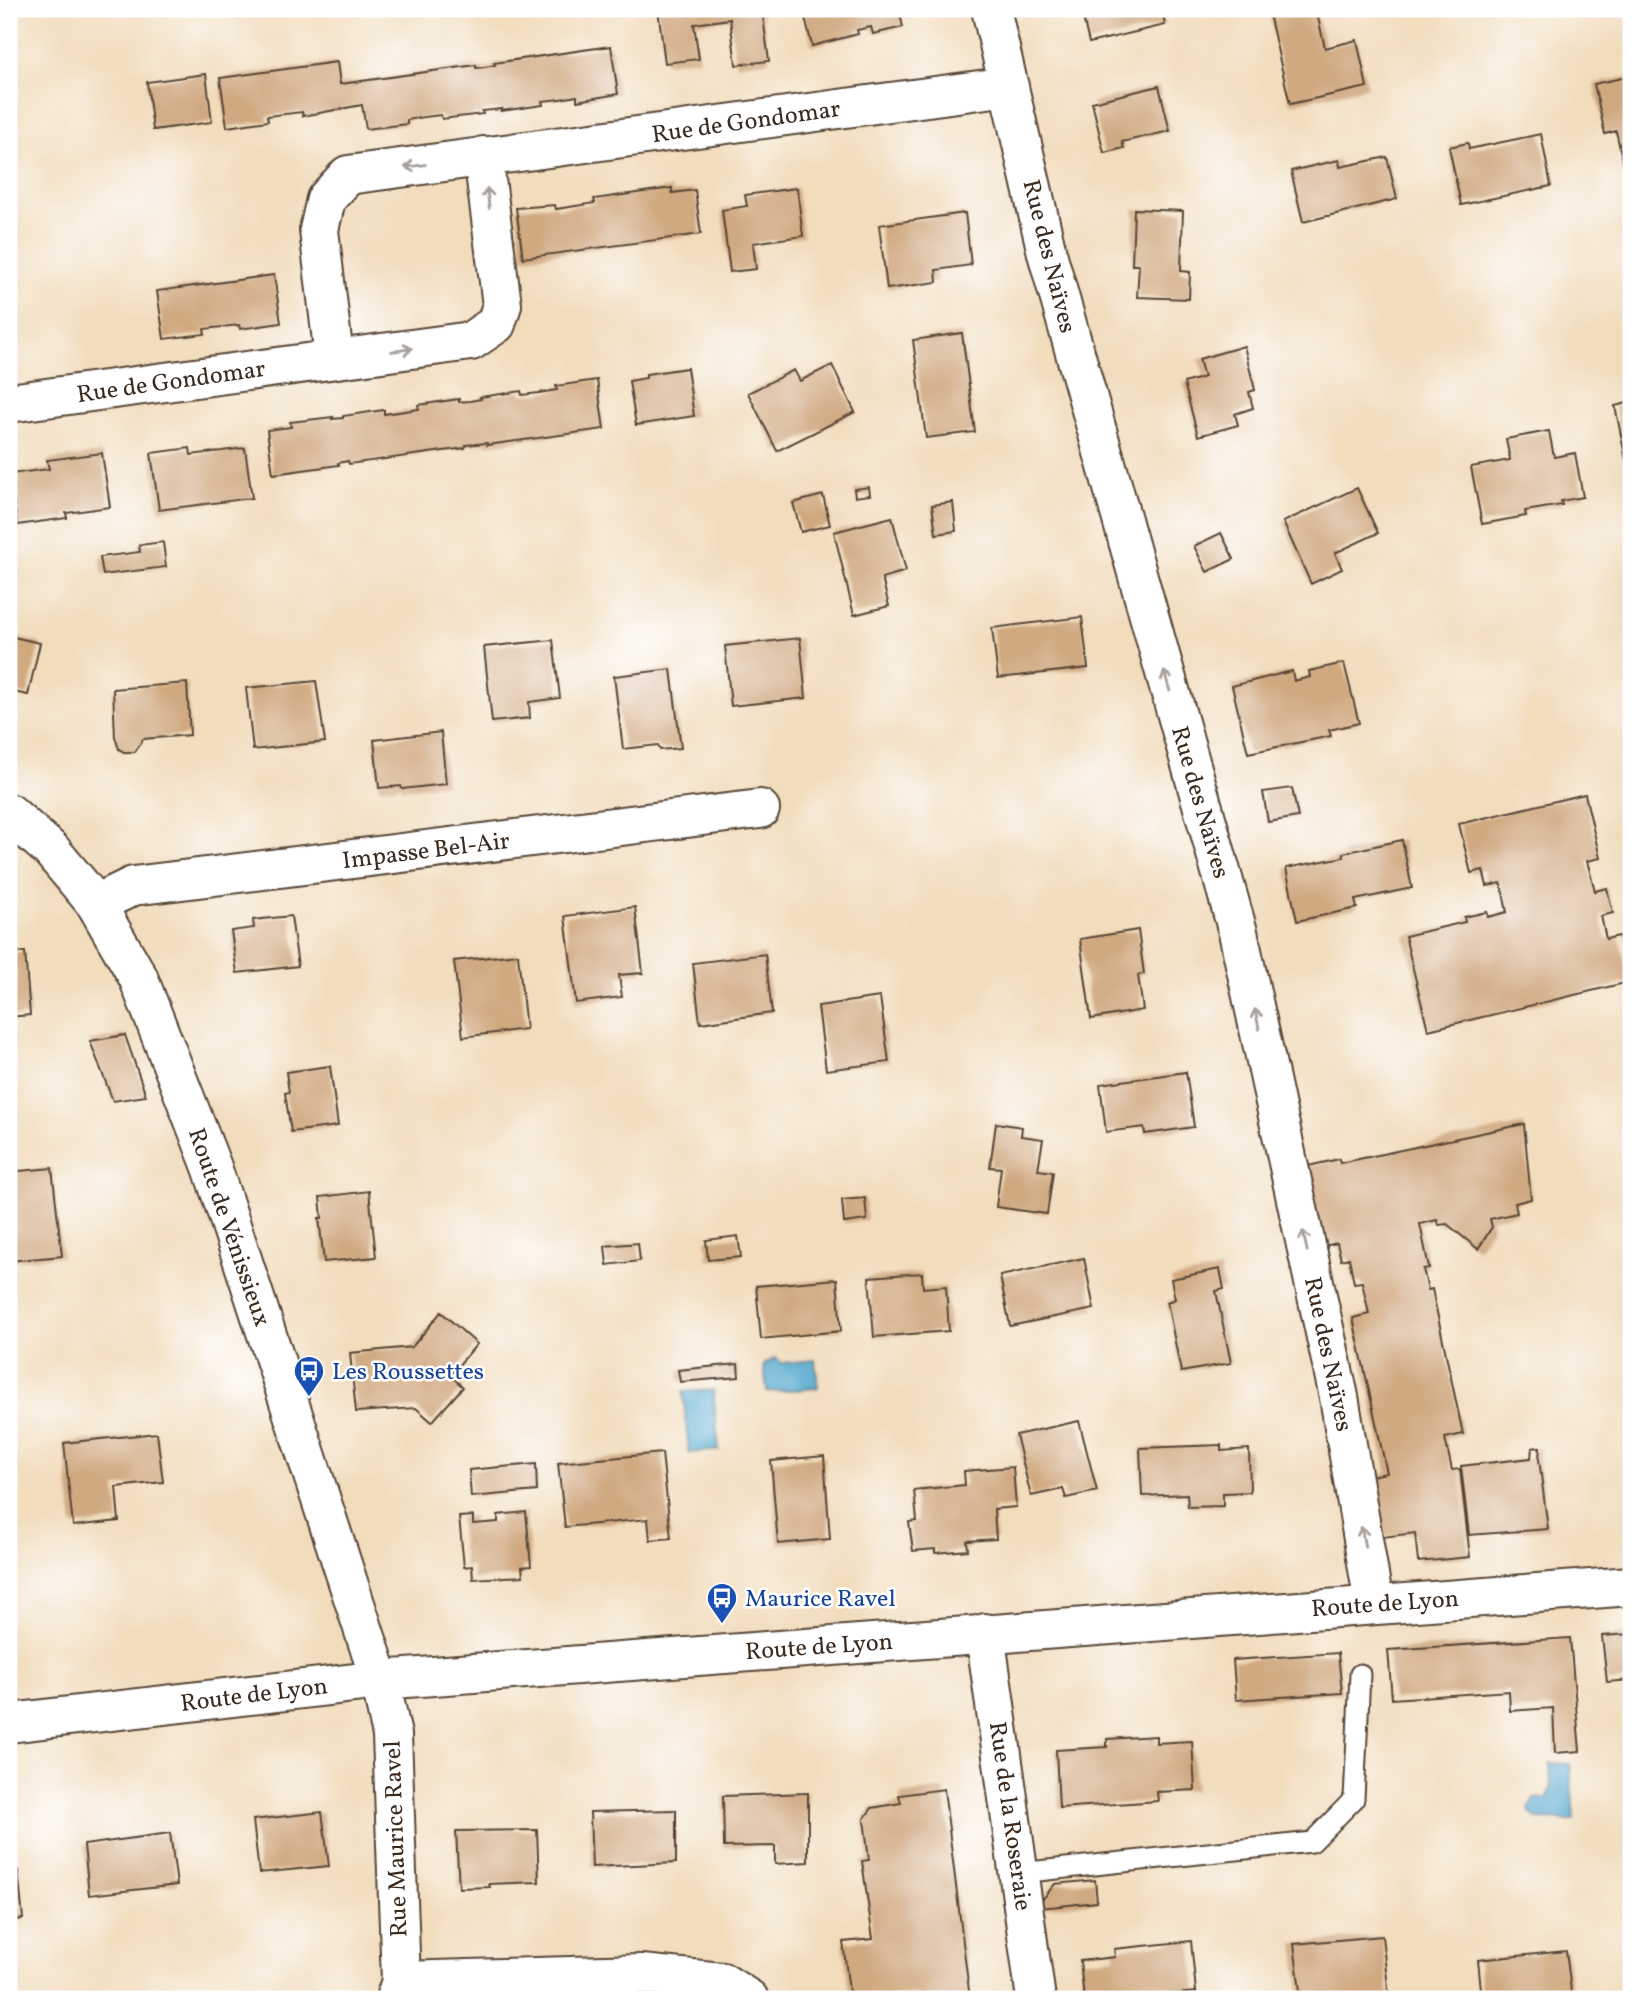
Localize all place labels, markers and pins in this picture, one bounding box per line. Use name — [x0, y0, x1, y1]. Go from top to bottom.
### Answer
bus stop icon: Les Roussettes — [292, 1354, 326, 1398]
place label: Les Roussettes — [332, 1356, 484, 1390]
bus stop icon: Maurice Ravel — [705, 1581, 739, 1625]
place label: Maurice Ravel — [745, 1583, 896, 1617]

